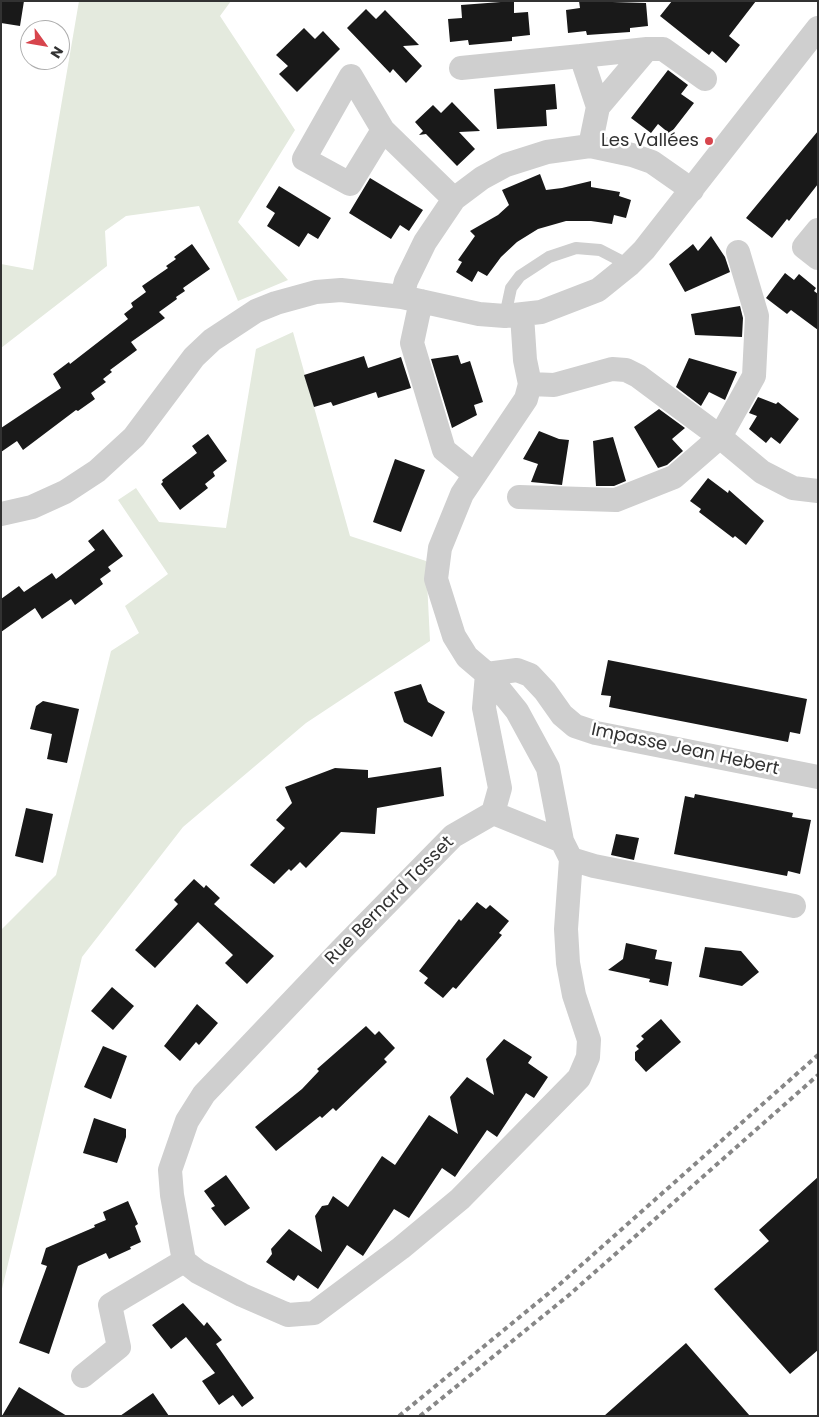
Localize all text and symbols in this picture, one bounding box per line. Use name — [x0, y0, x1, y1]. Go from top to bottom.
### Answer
north arrow — [20, 20, 70, 70]
text: N — [46, 43, 68, 62]
place label: Les Vallées — [601, 130, 699, 152]
marker: Les Vallées — [703, 135, 715, 147]
street label: Impasse Jean Hebert — [589, 720, 781, 780]
street label: Rue Bernard Tasset — [321, 832, 459, 970]

